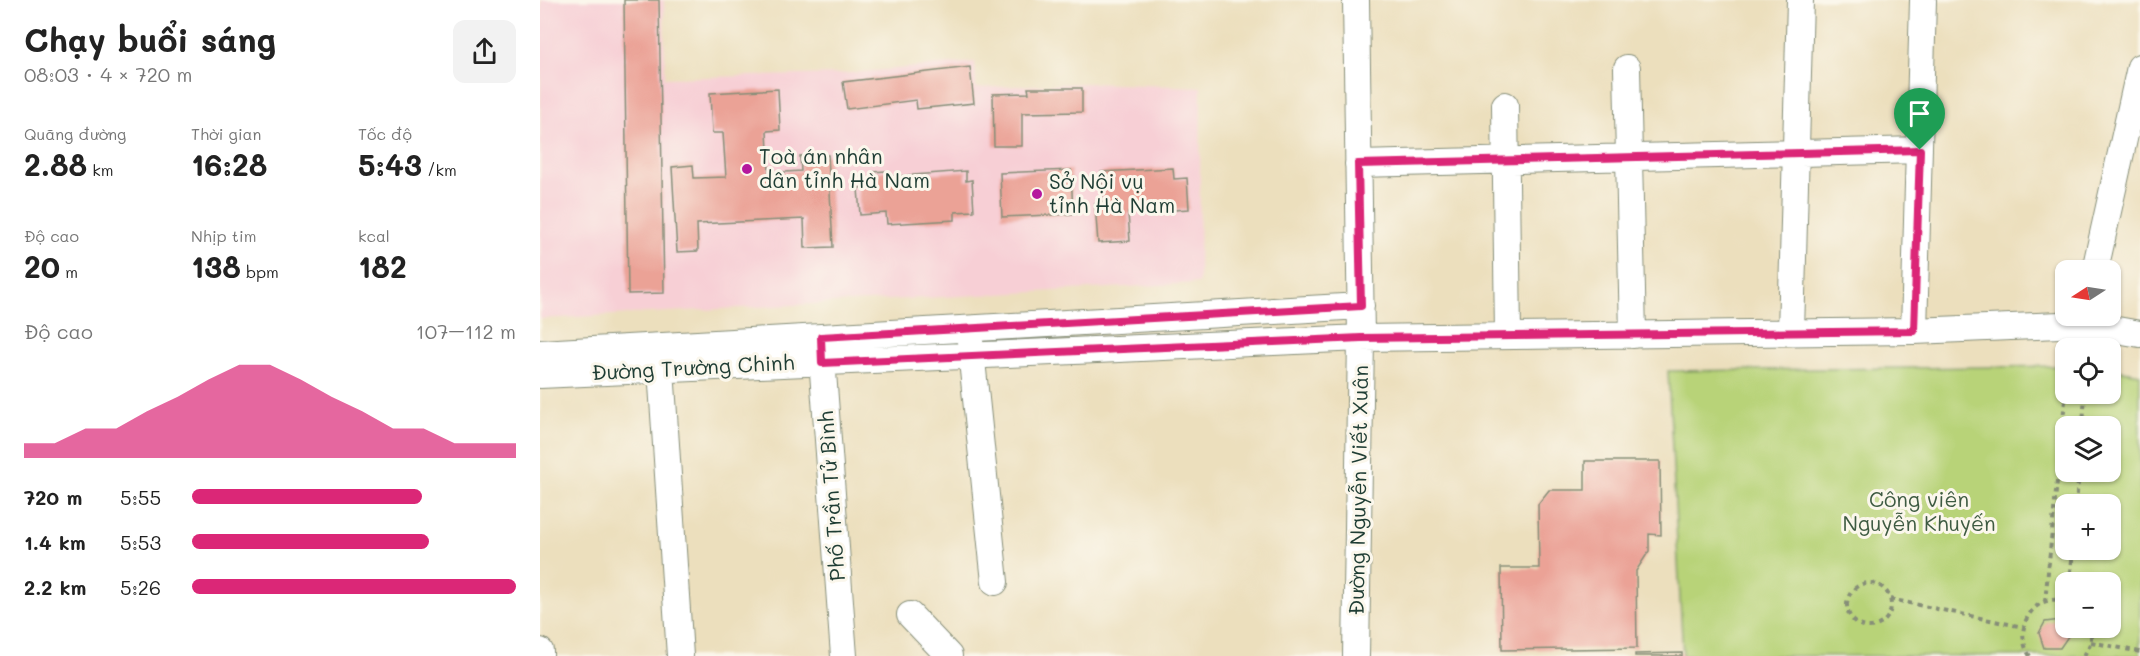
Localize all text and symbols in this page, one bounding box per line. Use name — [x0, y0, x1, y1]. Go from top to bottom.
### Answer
text: Chạy buổi sáng — [24, 17, 276, 60]
button: share — [453, 20, 516, 83]
text: 08:03 · 4 × 720 m — [24, 61, 193, 87]
pin — [1894, 88, 1945, 150]
icon: arrive — [1903, 97, 1936, 130]
text: Quãng đường — [24, 123, 126, 144]
text: Thời gian — [191, 123, 261, 144]
text: Tốc độ — [358, 123, 412, 144]
place label: Toà án nhân dân tỉnh Hà Nam — [759, 142, 930, 193]
text: 2.88 — [24, 144, 87, 184]
text: 16:28 — [191, 144, 267, 184]
text: 5:43 — [358, 144, 422, 184]
text: km — [87, 159, 114, 180]
text: /km — [422, 159, 457, 180]
marker: Toà án nhân dân tỉnh Hà Nam — [740, 162, 754, 176]
place label: Sở Nội vụ tỉnh Hà Nam — [1049, 167, 1175, 218]
marker: Sở Nội vụ tỉnh Hà Nam — [1030, 187, 1044, 201]
text: Độ cao — [24, 225, 79, 246]
text: Nhịp tim — [191, 225, 256, 246]
text: kcal — [358, 225, 390, 246]
text: 20 — [24, 246, 60, 286]
text: 138 — [191, 246, 241, 286]
text: 182 — [358, 246, 407, 286]
north arrow — [2055, 260, 2121, 326]
map controls — [2055, 260, 2121, 638]
text: m — [60, 261, 78, 282]
text: bpm — [241, 261, 279, 282]
text: Độ cao — [24, 318, 93, 344]
text: 107–112 m — [416, 318, 516, 344]
button: locate — [2055, 338, 2121, 404]
street label: Đường Trường Chinh — [591, 348, 795, 385]
street label: Đường Nguyễn Viết Xuân — [1342, 365, 1373, 615]
street label: Phố Trần Tử Bình — [811, 410, 850, 582]
button: layers — [2055, 416, 2121, 482]
text: 720 m — [24, 484, 82, 510]
text: 5:55 — [120, 484, 161, 510]
park label: Công viên Nguyễn Khuyến — [1842, 485, 1996, 536]
button: + — [2055, 494, 2121, 560]
text: 1.4 km — [24, 529, 86, 555]
text: 5:53 — [120, 529, 161, 555]
button: − — [2055, 572, 2121, 638]
text: 2.2 km — [24, 574, 86, 600]
text: 5:26 — [120, 574, 161, 600]

